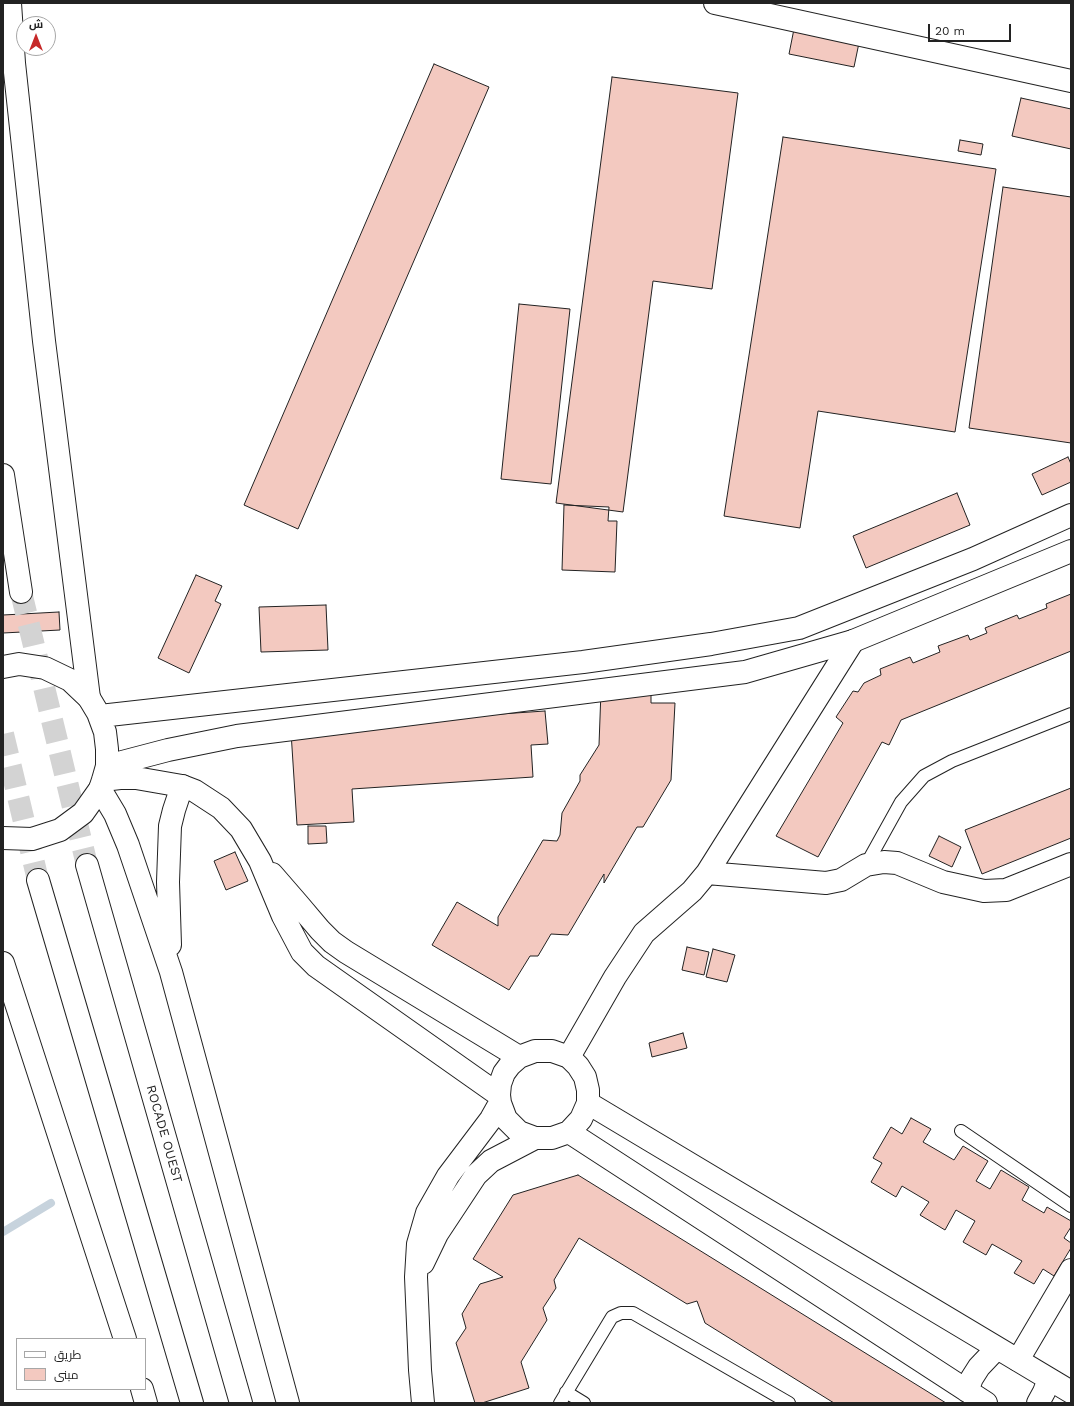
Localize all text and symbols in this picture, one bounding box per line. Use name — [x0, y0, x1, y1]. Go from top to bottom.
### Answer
north arrow — [16, 16, 56, 56]
scale bar — [930, 16, 1013, 42]
text: ش — [29, 18, 43, 31]
text: 20 m — [935, 24, 965, 38]
street label: ROCADE OUEST — [143, 1083, 185, 1185]
legend — [16, 1338, 146, 1390]
text: طريق — [54, 1348, 81, 1362]
text: مبنى — [54, 1368, 79, 1382]

